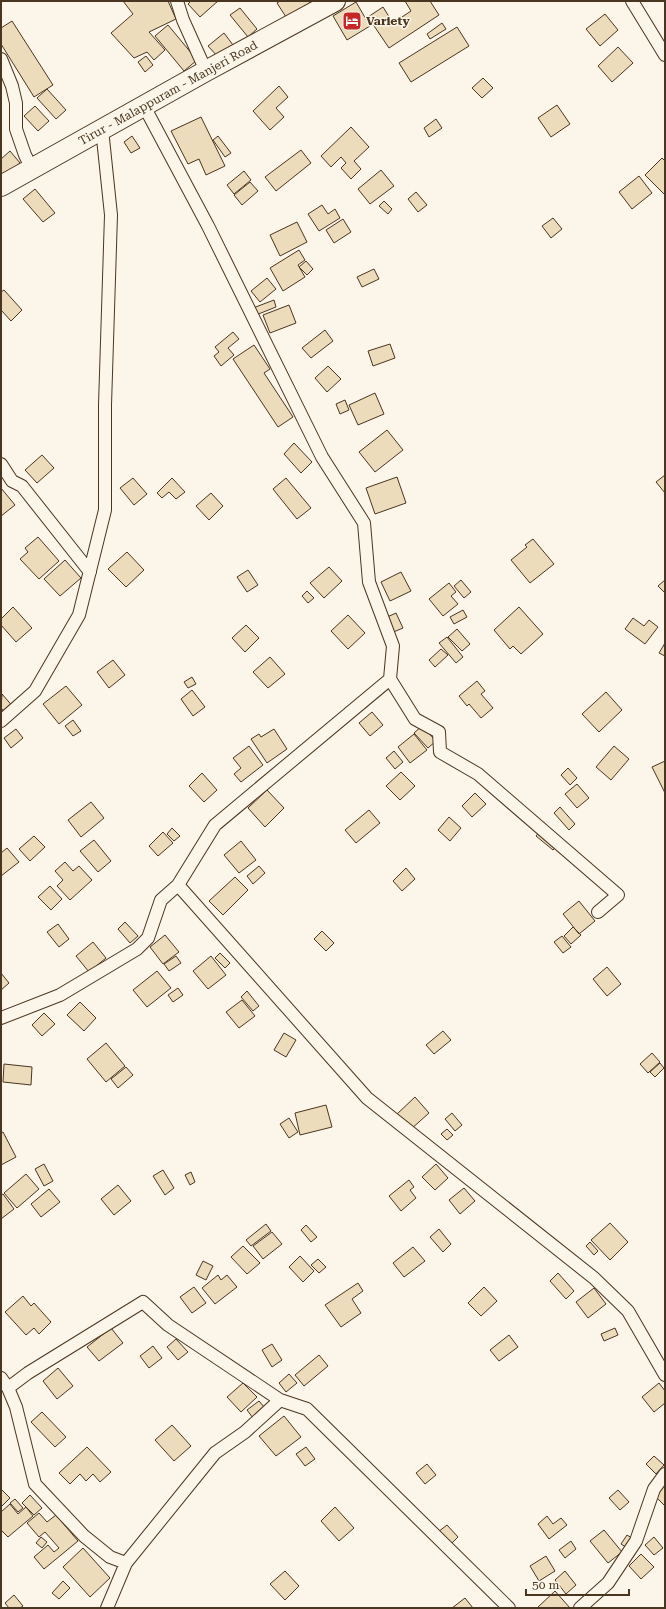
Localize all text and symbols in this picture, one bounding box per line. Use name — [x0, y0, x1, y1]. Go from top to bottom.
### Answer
hotel icon: Variety — [341, 10, 363, 32]
place label: Variety — [366, 14, 410, 28]
street label: Tirur - Malappuram - Manjeri Road — [76, 38, 260, 148]
scale bar — [526, 1571, 629, 1597]
text: 50 m — [532, 1578, 559, 1592]

